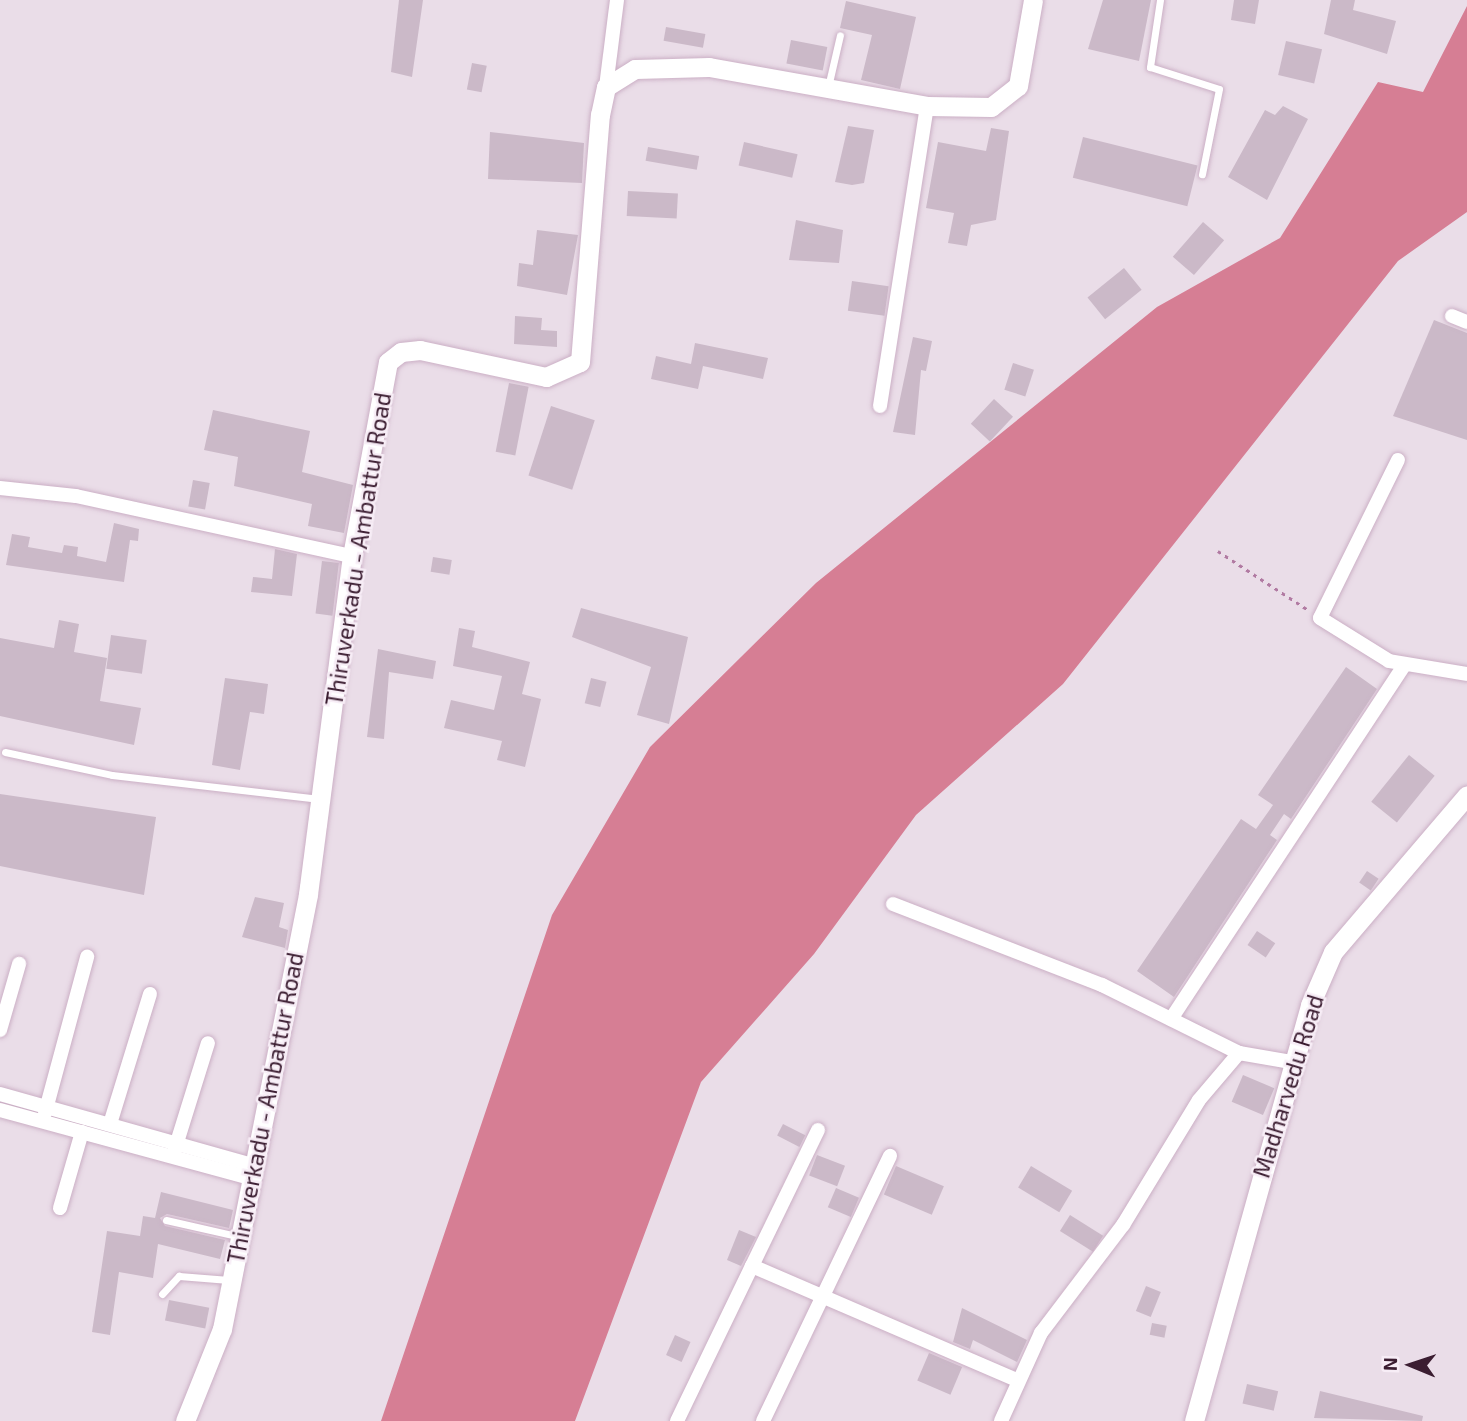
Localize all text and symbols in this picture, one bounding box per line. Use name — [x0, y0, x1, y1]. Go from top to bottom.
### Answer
street label: Thiruverkadu - Ambattur Road — [320, 390, 396, 708]
street label: Thiruverkadu - Ambattur Road — [221, 949, 309, 1267]
street label: Madharvedu Road — [1247, 991, 1329, 1181]
north arrow — [1376, 1330, 1446, 1400]
text: N — [1378, 1357, 1401, 1372]

